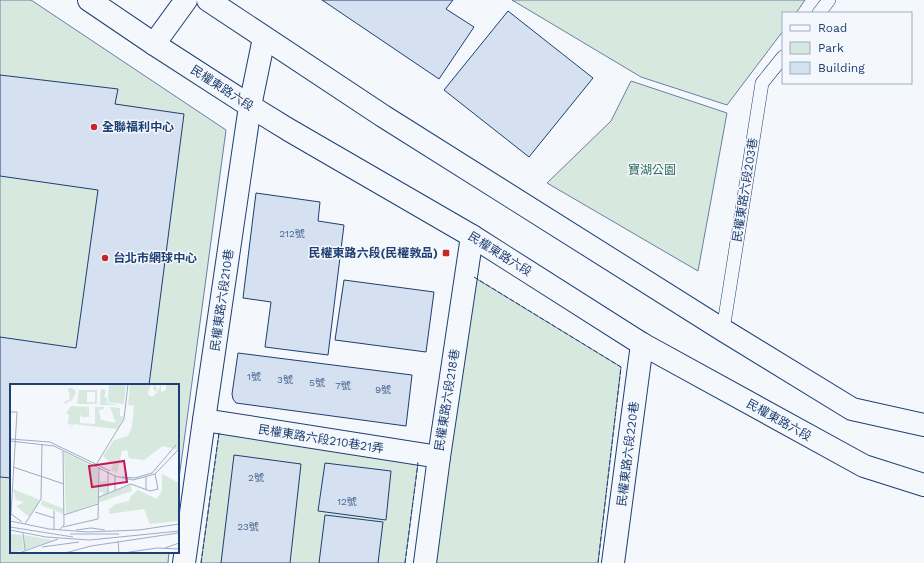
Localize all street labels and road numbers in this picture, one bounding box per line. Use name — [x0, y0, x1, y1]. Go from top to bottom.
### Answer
street label: 民權東路六段 — [188, 63, 256, 113]
street label: 民權東路六段203巷 — [730, 137, 760, 243]
street label: 民權東路六段 — [466, 229, 534, 279]
street label: 民權東路六段210巷 — [208, 248, 236, 352]
street label: 民權東路六段218巷 — [432, 348, 462, 452]
street label: 民權東路六段 — [744, 396, 814, 444]
street label: 民權東路六段220巷 — [615, 401, 641, 507]
street label: 民權東路六段210巷21弄 — [257, 422, 385, 456]

